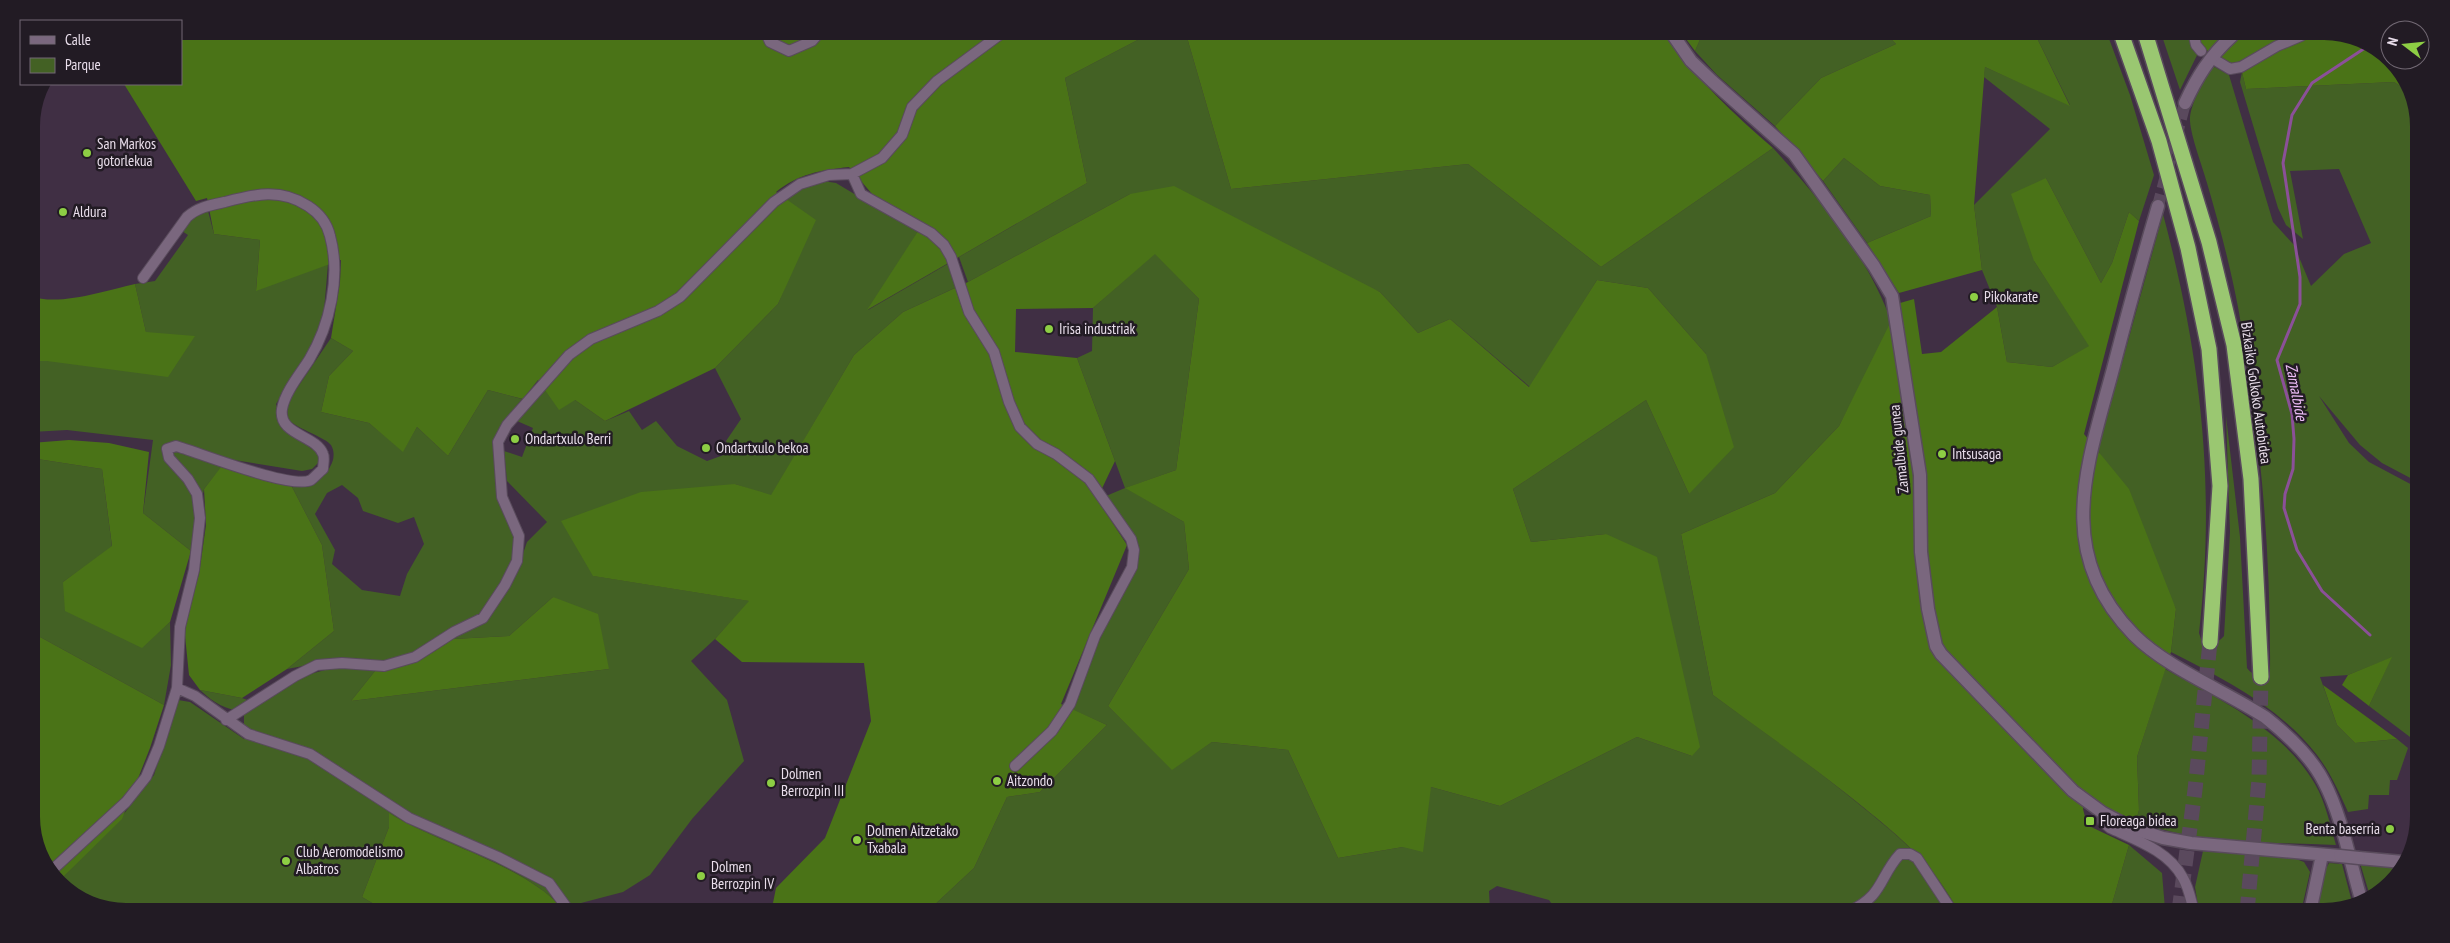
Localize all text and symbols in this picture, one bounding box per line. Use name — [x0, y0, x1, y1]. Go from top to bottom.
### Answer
legend — [20, 20, 182, 85]
north arrow — [2380, 20, 2430, 70]
text: Calle — [65, 30, 91, 49]
text: N — [2383, 35, 2402, 48]
text: Parque — [65, 55, 101, 74]
place label: San Markos gotorlekua — [97, 134, 156, 170]
marker: San Markos gotorlekua — [81, 147, 93, 159]
place label: Aldura — [73, 202, 107, 221]
marker: Aldura — [57, 206, 69, 218]
place label: Pikokarate — [1984, 287, 2038, 306]
marker: Pikokarate — [1968, 291, 1980, 303]
place label: Irisa industriak — [1059, 319, 1136, 338]
street label: Bizkaiko Golkoko Autobidea — [2237, 321, 2276, 465]
marker: Irisa industriak — [1043, 323, 1055, 335]
water label: Zamalbide — [2282, 362, 2313, 424]
street label: Zamalbide gunea — [1884, 404, 1913, 494]
place label: Ondartxulo Berri — [525, 429, 611, 448]
marker: Ondartxulo Berri — [509, 433, 521, 445]
place label: Ondartxulo bekoa — [716, 438, 808, 457]
marker: Ondartxulo bekoa — [700, 442, 712, 454]
place label: Intsusaga — [1952, 444, 2001, 463]
marker: Intsusaga — [1936, 448, 1948, 460]
place label: Dolmen Berrozpin III — [781, 764, 844, 800]
place label: Aitzondo — [1007, 771, 1053, 790]
marker: Aitzondo — [991, 775, 1003, 787]
marker: Dolmen Berrozpin III — [765, 777, 777, 789]
place label: Floreaga bidea — [2100, 811, 2177, 830]
marker: Floreaga bidea — [2084, 815, 2096, 827]
place label: Benta baserria — [2306, 819, 2380, 838]
place label: Dolmen Aitzetako Txabala — [867, 821, 958, 857]
marker: Benta baserria — [2384, 823, 2396, 835]
marker: Dolmen Aitzetako Txabala — [851, 834, 863, 846]
place label: Club Aeromodelismo Albatros — [296, 842, 403, 878]
marker: Club Aeromodelismo Albatros — [280, 855, 292, 867]
place label: Dolmen Berrozpin IV — [711, 857, 774, 893]
marker: Dolmen Berrozpin IV — [695, 870, 707, 882]

